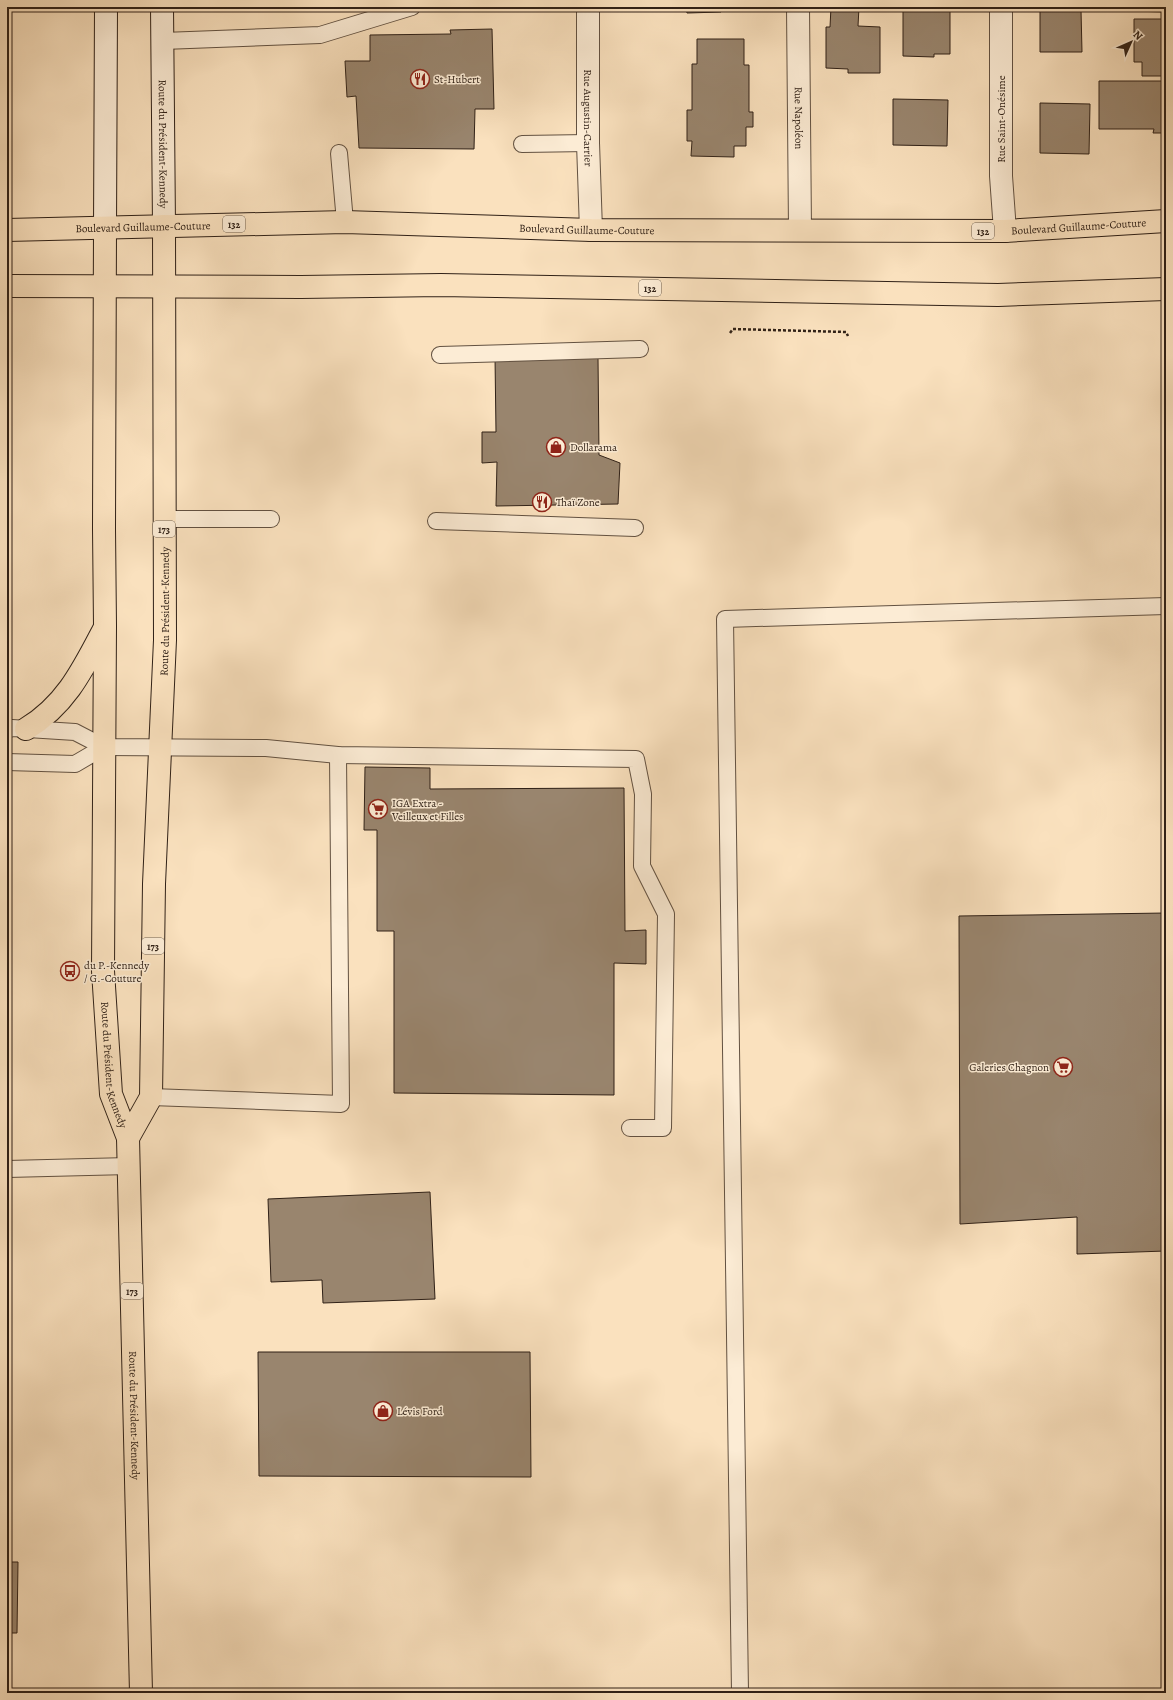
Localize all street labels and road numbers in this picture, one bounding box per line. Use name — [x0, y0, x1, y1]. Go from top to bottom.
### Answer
street label: Rue Augustin-Carrier — [580, 69, 596, 167]
street label: Rue Saint-Onésime — [994, 75, 1009, 163]
street label: Route du Président-Kennedy — [155, 79, 171, 209]
street label: Rue Napoléon — [791, 87, 806, 149]
street label: Boulevard Guillaume-Couture — [1011, 215, 1147, 239]
road number: 132 — [223, 216, 245, 232]
street label: Boulevard Guillaume-Couture — [75, 218, 211, 236]
street label: Boulevard Guillaume-Couture — [519, 221, 655, 238]
road number: 132 — [972, 223, 994, 239]
road number: 132 — [639, 280, 661, 296]
road number: 173 — [153, 521, 175, 537]
street label: Route du Président-Kennedy — [156, 547, 173, 676]
road number: 173 — [142, 938, 164, 954]
street label: Route du Président-Kennedy — [97, 1001, 131, 1131]
road number: 173 — [121, 1283, 143, 1299]
street label: Route du Président-Kennedy — [125, 1351, 143, 1480]

